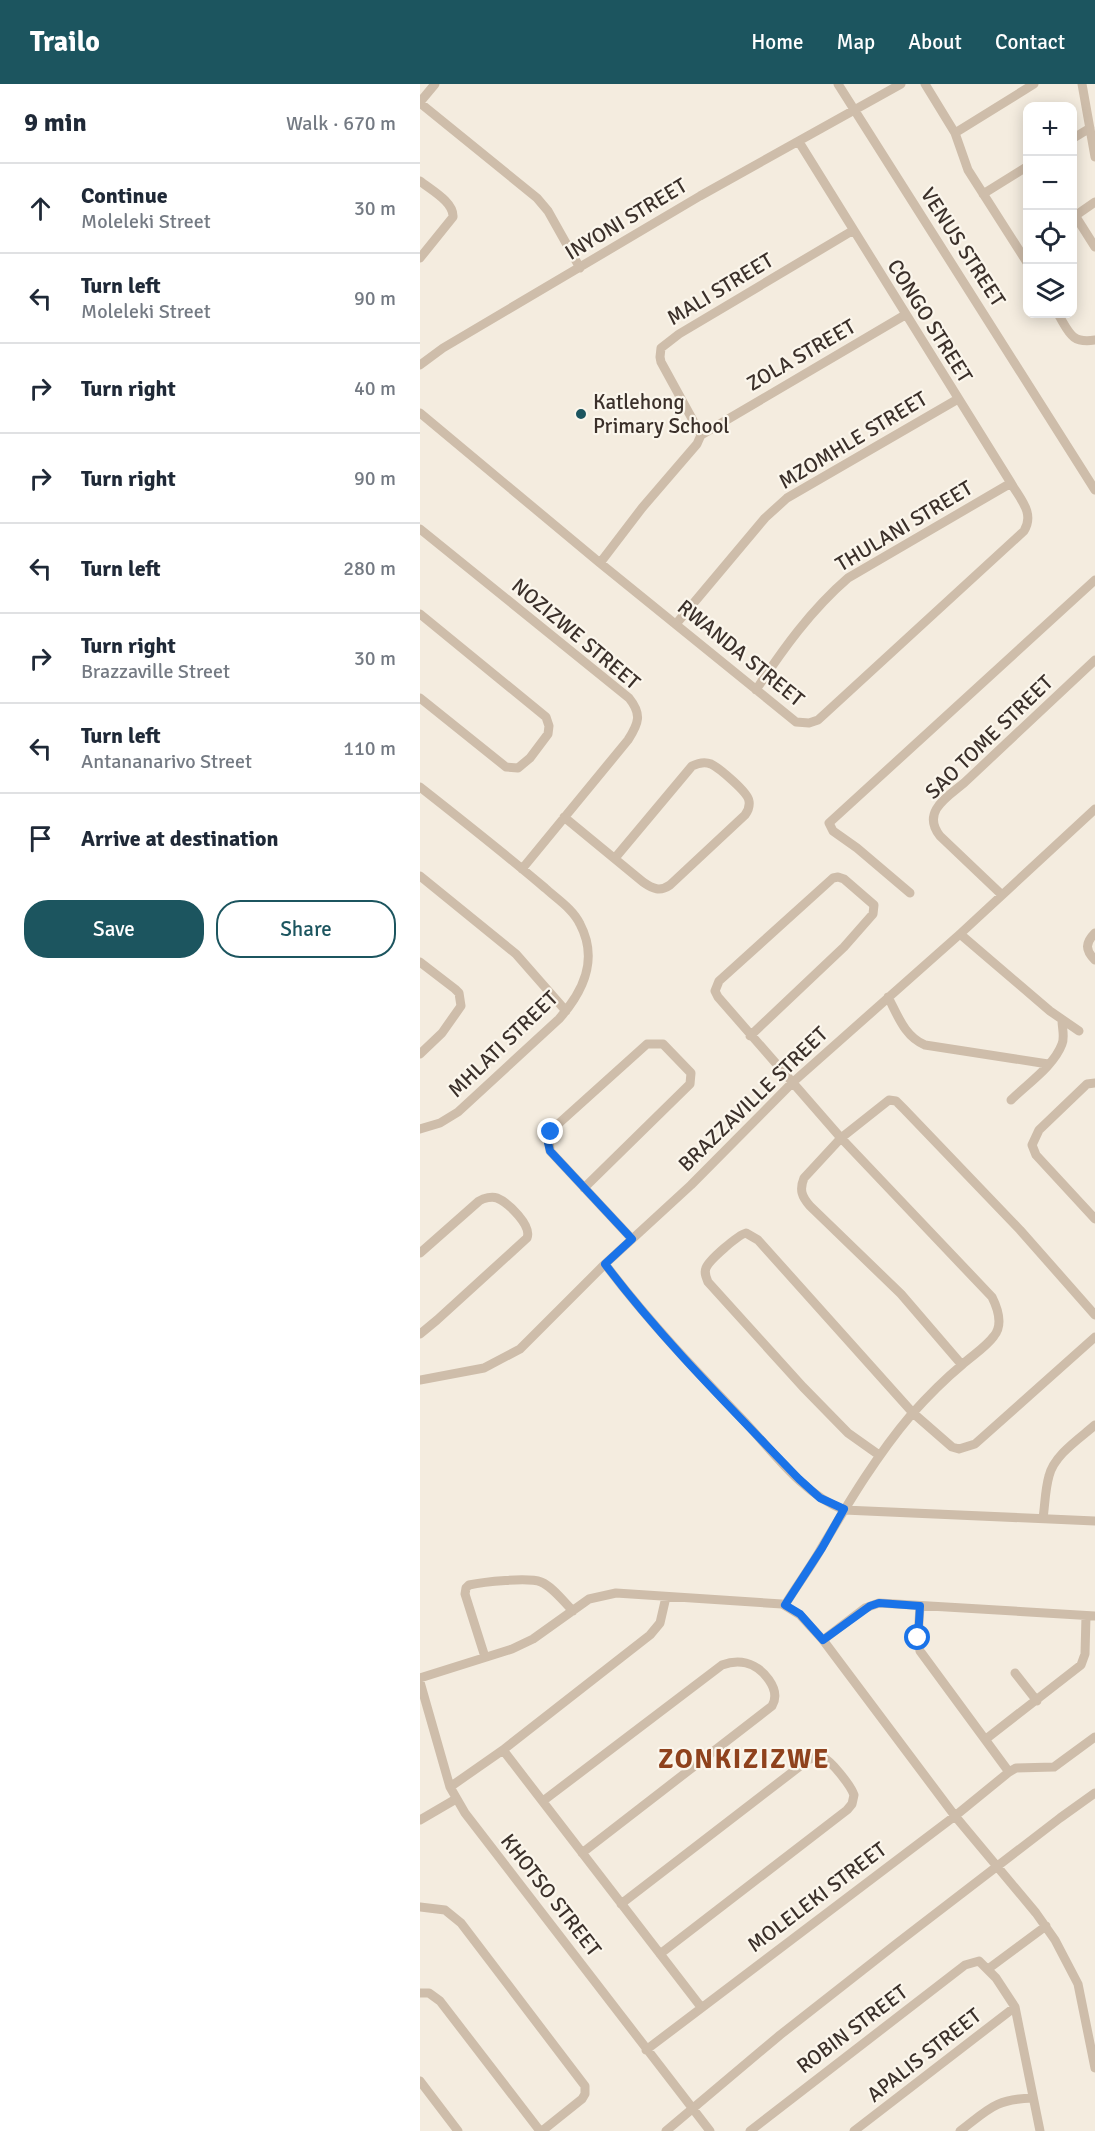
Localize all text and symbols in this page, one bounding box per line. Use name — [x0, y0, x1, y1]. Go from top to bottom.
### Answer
text: Trailo — [30, 25, 100, 59]
text: Home — [751, 29, 804, 55]
text: Map — [837, 29, 875, 55]
text: About — [908, 29, 962, 55]
text: Contact — [995, 29, 1065, 55]
map controls — [1023, 102, 1077, 318]
button: + — [1023, 102, 1077, 156]
text: 9 min — [24, 107, 87, 139]
text: Walk · 670 m — [286, 111, 396, 136]
button: − — [1023, 156, 1077, 210]
street label: INYONI STREET — [560, 172, 692, 266]
text: Continue — [81, 182, 168, 209]
street label: VENUS STREET — [915, 183, 1011, 312]
icon: ahead — [24, 192, 57, 225]
text: 30 m — [354, 196, 396, 221]
text: Moleleki Street — [81, 209, 211, 234]
button: locate — [1023, 210, 1077, 264]
street label: MALI STREET — [662, 247, 778, 331]
street label: CONGO STREET — [882, 254, 979, 388]
button: layers — [1023, 264, 1077, 318]
text: Turn left — [81, 272, 161, 299]
icon: left — [24, 282, 57, 315]
text: 90 m — [354, 286, 396, 311]
text: Moleleki Street — [81, 299, 211, 324]
street label: ZOLA STREET — [742, 313, 861, 397]
icon: right — [24, 372, 57, 405]
text: Turn right — [81, 375, 176, 402]
text: 40 m — [354, 376, 396, 401]
street label: MZOMHLE STREET — [774, 385, 933, 495]
place label: Katlehong Primary School — [593, 389, 729, 439]
marker: Katlehong Primary School — [574, 407, 588, 421]
icon: right — [24, 462, 57, 495]
text: Turn right — [81, 465, 176, 492]
text: 90 m — [354, 466, 396, 491]
street label: THULANI STREET — [831, 475, 978, 577]
icon: left — [24, 552, 57, 585]
text: Turn left — [81, 555, 161, 582]
text: 280 m — [343, 556, 396, 581]
street label: NOZIZWE STREET — [506, 573, 646, 696]
street label: RWANDA STREET — [672, 594, 810, 713]
text: Turn right — [81, 632, 176, 659]
icon: right — [24, 642, 57, 675]
text: 30 m — [354, 646, 396, 671]
text: Brazzaville Street — [81, 659, 230, 684]
street label: SAO TOME STREET — [920, 669, 1059, 805]
text: Turn left — [81, 722, 161, 749]
icon: left — [24, 732, 57, 765]
text: 110 m — [343, 736, 396, 761]
text: Antananarivo Street — [81, 749, 252, 774]
icon: arrive — [24, 822, 57, 855]
text: Arrive at destination — [81, 825, 278, 852]
button: Save — [24, 900, 204, 958]
button: Share — [216, 900, 396, 958]
street label: MHLATI STREET — [443, 985, 564, 1103]
street label: BRAZZAVILLE STREET — [673, 1020, 834, 1177]
route end — [537, 1118, 563, 1144]
route start — [904, 1624, 930, 1650]
district label: ZONKIZIZWE — [658, 1743, 830, 1776]
street label: KHOTSO STREET — [495, 1829, 607, 1962]
street label: MOLELEKI STREET — [742, 1836, 892, 1958]
street label: ROBIN STREET — [791, 1978, 913, 2079]
street label: APALIS STREET — [862, 2002, 987, 2108]

